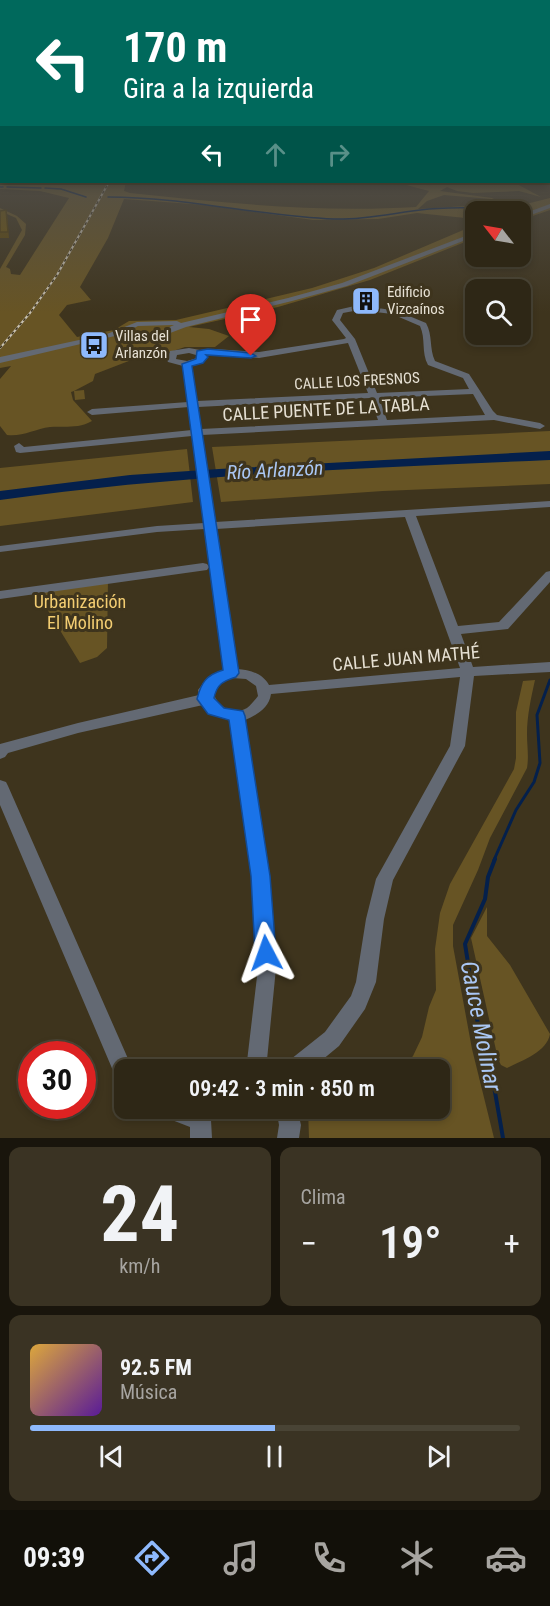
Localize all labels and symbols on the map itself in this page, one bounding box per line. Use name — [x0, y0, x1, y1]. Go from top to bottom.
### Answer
north arrow — [465, 201, 531, 267]
place label: Edificio Vizcaínos — [387, 283, 445, 318]
building icon: Edificio Vizcaínos — [350, 285, 382, 317]
pin — [225, 294, 276, 356]
place label: Villas del Arlanzón — [115, 327, 169, 362]
bus stop icon: Villas del Arlanzón — [78, 329, 110, 361]
street label: CALLE LOS FRESNOS — [294, 369, 420, 393]
street label: CALLE PUENTE DE LA TABLA — [222, 393, 431, 425]
water label: Río Arlanzón — [226, 455, 324, 485]
park label: Urbanización El Molino — [34, 591, 126, 633]
street label: CALLE JUAN MATHÉ — [332, 641, 480, 675]
position arrow — [234, 921, 298, 985]
water label: Cauce Molinar — [455, 958, 508, 1094]
speed limit sign: 30 — [18, 1041, 96, 1119]

